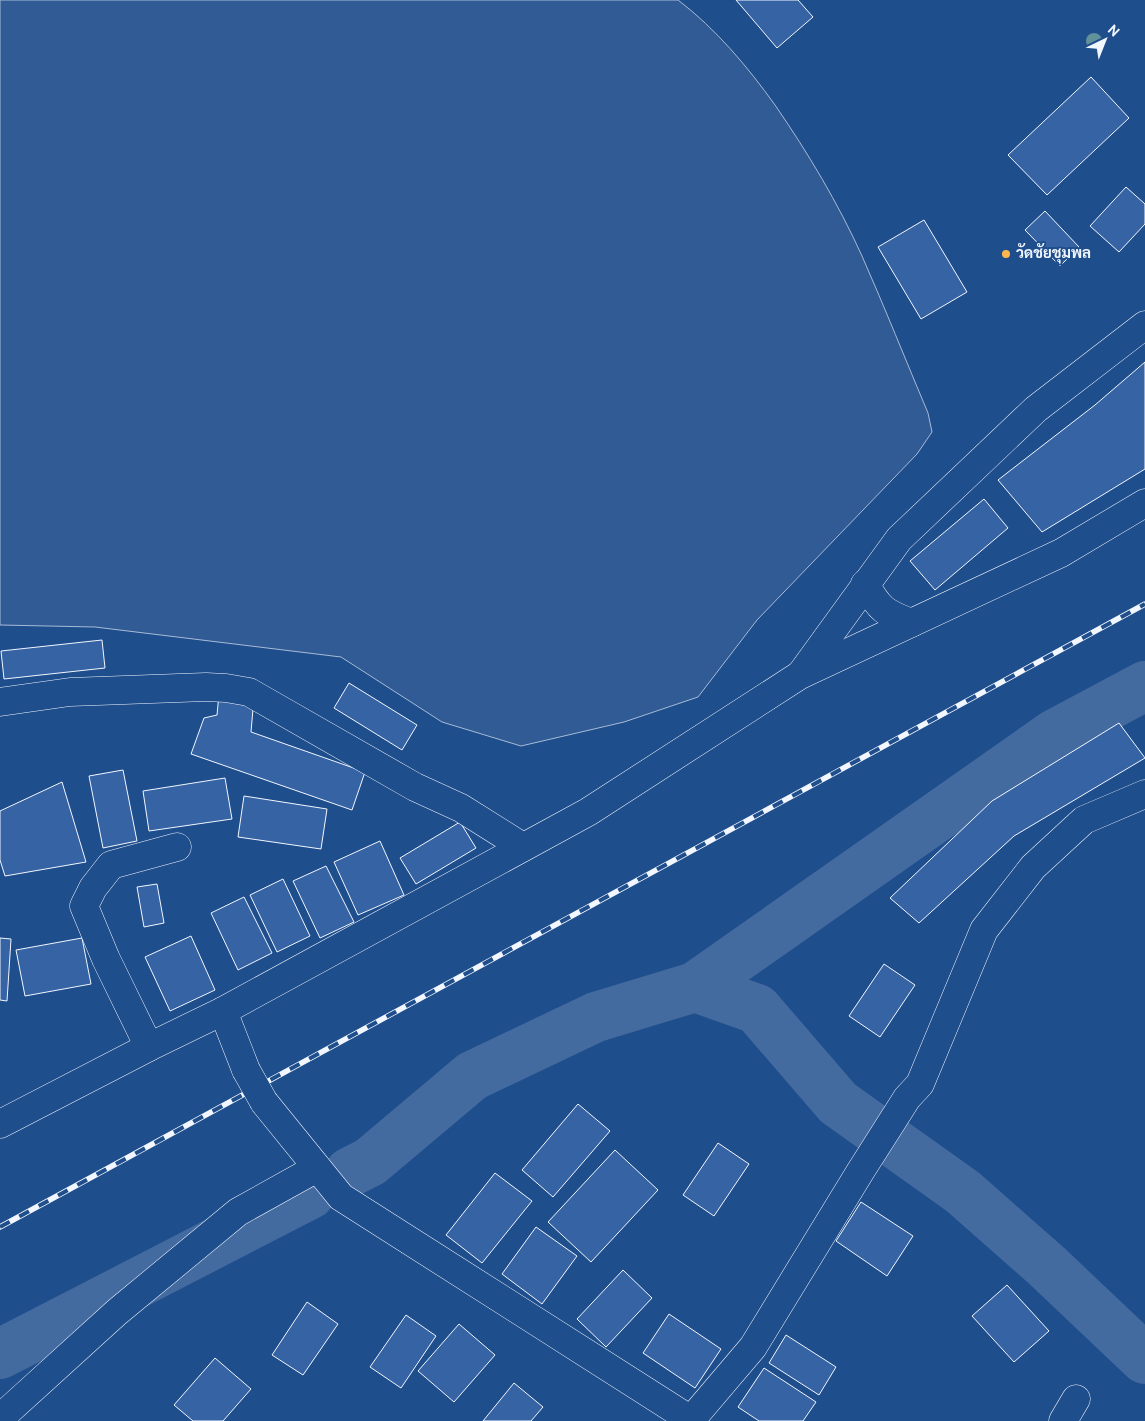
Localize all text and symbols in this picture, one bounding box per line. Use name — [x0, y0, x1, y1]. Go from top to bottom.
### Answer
north arrow — [1080, 15, 1130, 65]
text: N — [1103, 22, 1122, 41]
place label: วัดชัยชุมพล — [1016, 243, 1091, 264]
marker: วัดชัยชุมพล — [1000, 248, 1012, 260]

